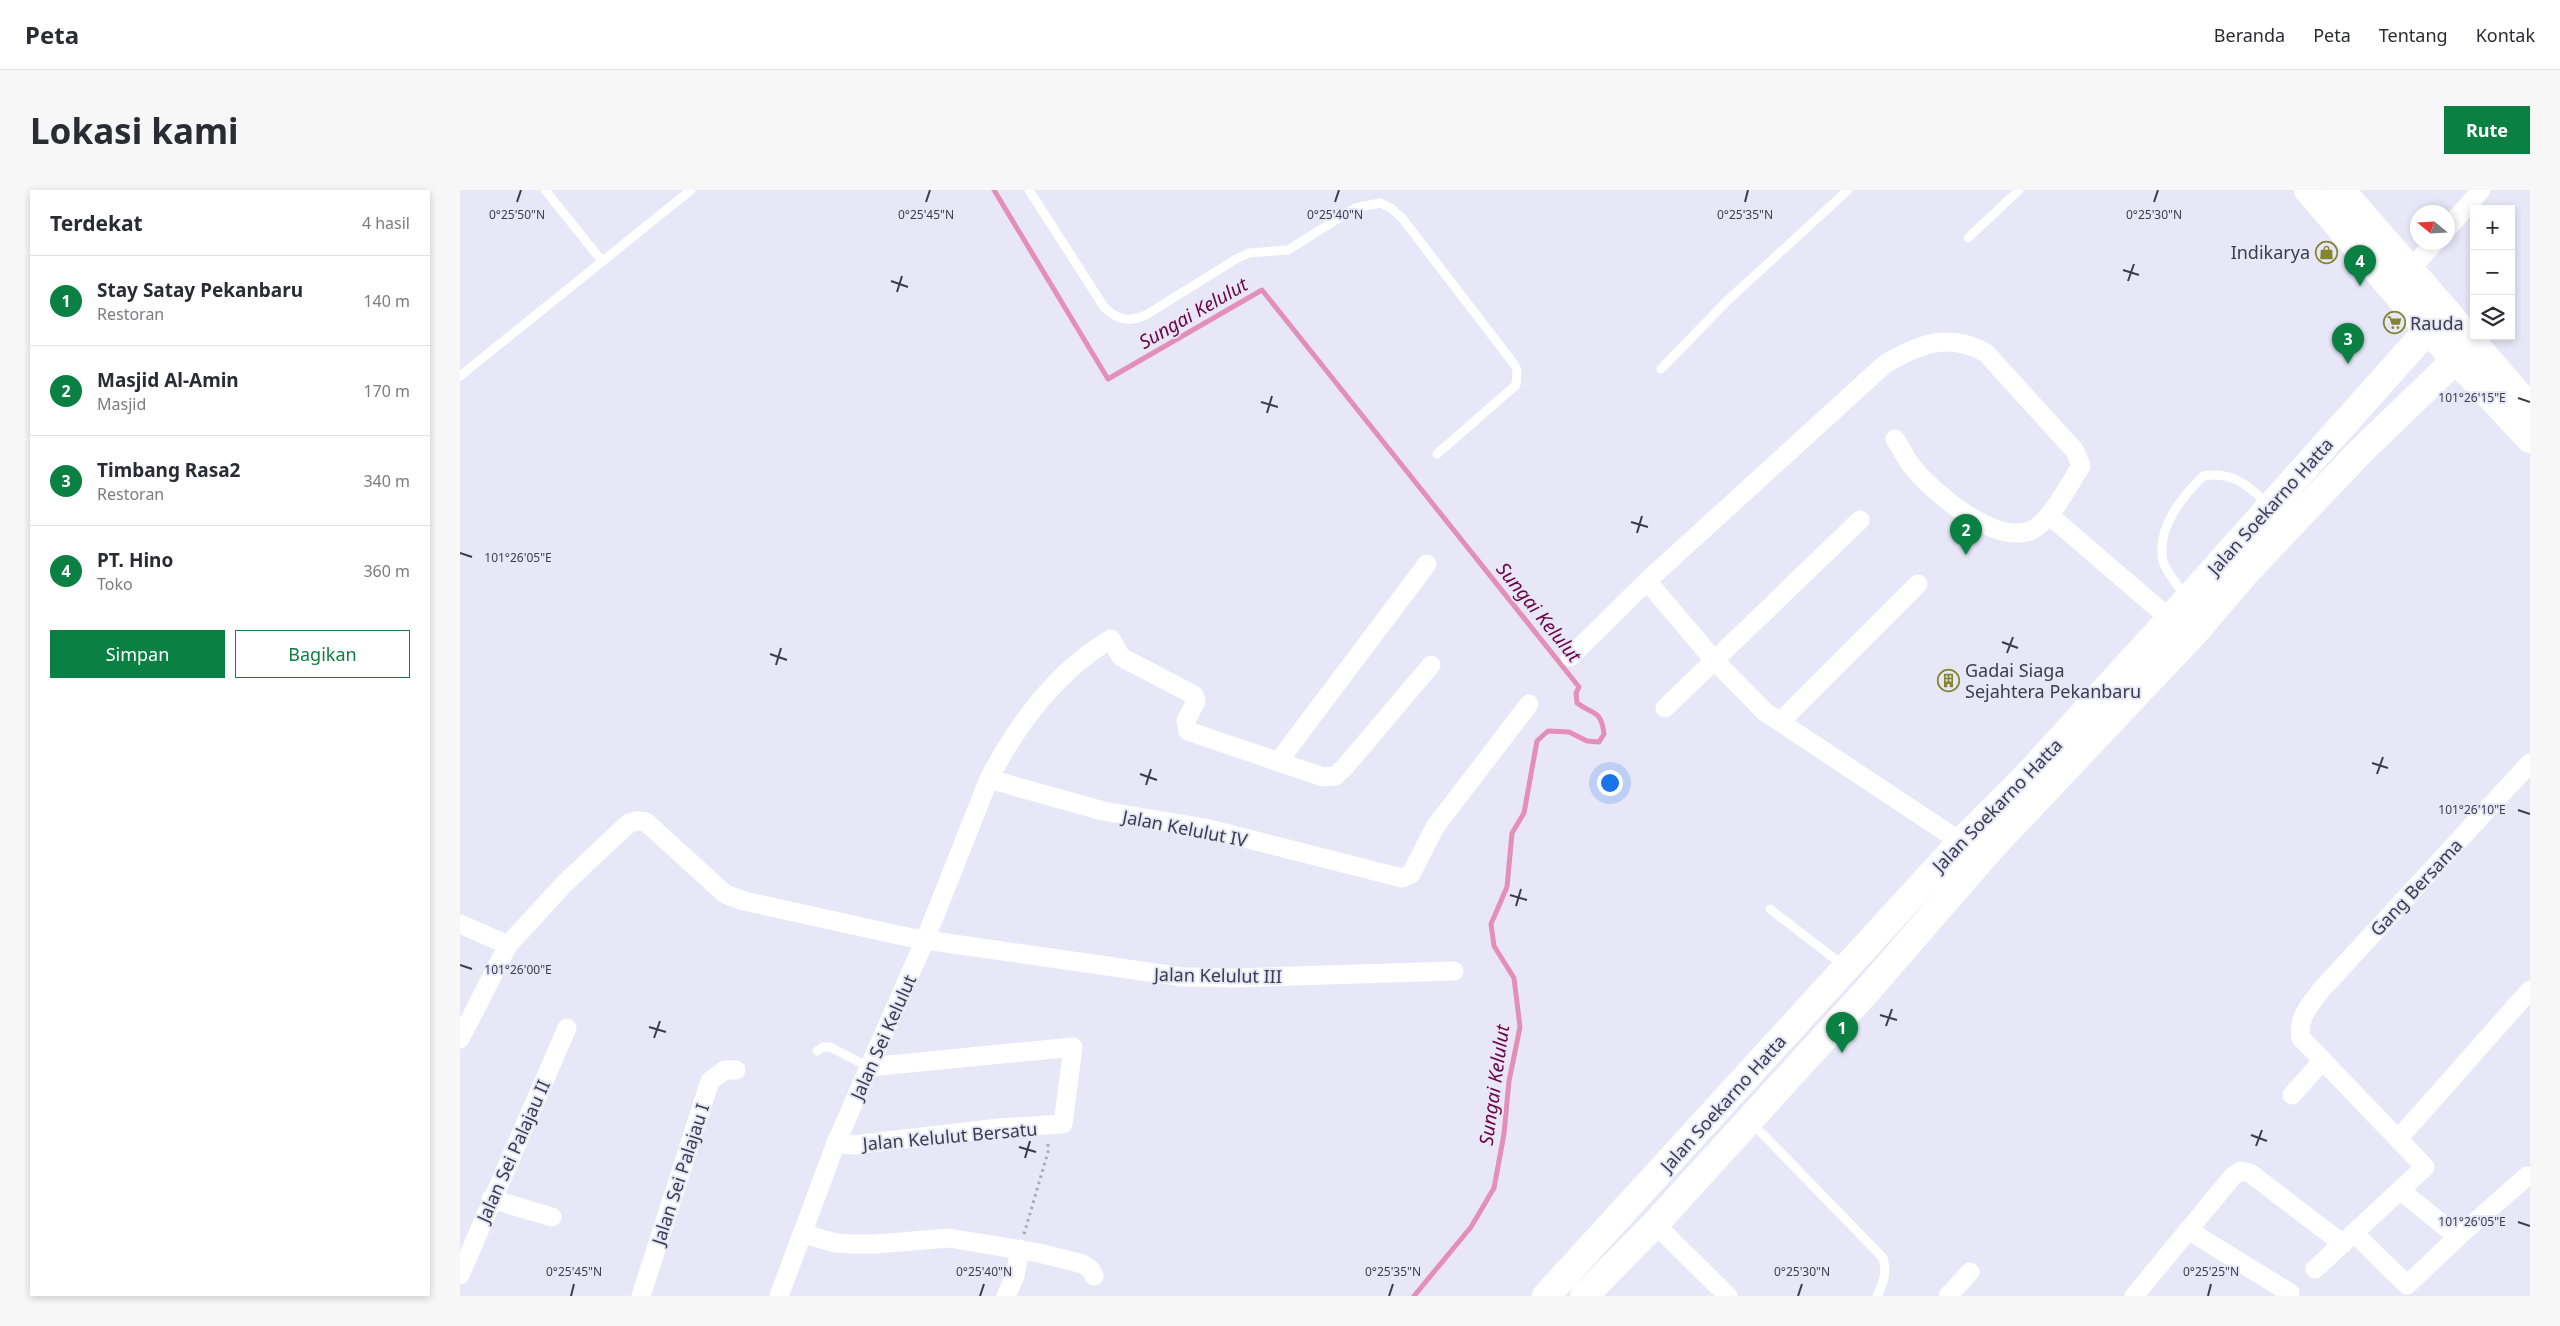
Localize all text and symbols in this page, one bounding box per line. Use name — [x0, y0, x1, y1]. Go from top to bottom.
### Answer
text: Peta — [25, 18, 79, 51]
text: Beranda — [2214, 23, 2285, 47]
text: Peta — [2313, 23, 2351, 47]
text: Tentang — [2379, 23, 2448, 47]
text: Kontak — [2476, 23, 2535, 47]
button: Rute — [2444, 106, 2530, 154]
text: Lokasi kami — [30, 107, 239, 154]
north arrow — [2410, 205, 2455, 250]
map controls — [2470, 205, 2515, 340]
button: + — [2470, 205, 2515, 250]
text: 0°25'50"N — [489, 206, 545, 223]
text: 0°25'45"N — [898, 206, 954, 223]
text: 0°25'40"N — [1307, 206, 1363, 223]
text: 0°25'35"N — [1717, 206, 1773, 223]
text: 0°25'30"N — [2126, 206, 2182, 223]
text: Terdekat — [50, 209, 143, 237]
text: 4 hasil — [362, 212, 410, 234]
place label: Indikarya — [2231, 240, 2310, 264]
shop icon: Indikarya — [2314, 240, 2338, 264]
pin: 4 — [2344, 245, 2376, 286]
button: − — [2470, 250, 2515, 295]
water label: Sungai Kelulut — [1134, 271, 1253, 355]
text: Stay Satay Pekanbaru — [97, 277, 303, 303]
text: 1 — [61, 290, 71, 312]
text: 140 m — [363, 290, 410, 312]
button: layers — [2470, 295, 2515, 340]
text: Restoran — [97, 303, 164, 325]
supermarket icon: Rauda — [2382, 311, 2406, 335]
place label: Rauda — [2410, 311, 2464, 335]
pin: 3 — [2332, 323, 2364, 364]
text: Masjid Al-Amin — [97, 367, 239, 393]
text: 2 — [61, 380, 71, 402]
text: 170 m — [363, 380, 410, 402]
text: 101°26'15"E — [2438, 389, 2506, 406]
text: Masjid — [97, 393, 146, 415]
street label: Jalan Soekarno Hatta — [2201, 432, 2338, 581]
text: Timbang Rasa2 — [97, 457, 241, 483]
text: 3 — [61, 470, 71, 492]
text: 340 m — [363, 470, 410, 492]
text: Restoran — [97, 483, 164, 505]
pin: 2 — [1950, 514, 1982, 555]
text: PT. Hino — [97, 547, 173, 573]
text: 101°26'05"E — [484, 549, 552, 566]
water label: Sungai Kelulut — [1491, 557, 1588, 668]
text: 4 — [61, 560, 71, 582]
text: 360 m — [363, 560, 410, 582]
text: Toko — [97, 573, 133, 595]
button: Simpan — [50, 630, 225, 678]
button: Bagikan — [235, 630, 410, 678]
place label: Gadai Siaga Sejahtera Pekanbaru — [1965, 658, 2141, 703]
building icon: Gadai Siaga Sejahtera Pekanbaru — [1937, 668, 1961, 692]
street label: Jalan Soekarno Hatta — [1926, 733, 2067, 878]
your location — [1597, 770, 1623, 796]
text: 101°26'10"E — [2438, 801, 2506, 818]
street label: Jalan Kelulut IV — [1119, 804, 1250, 852]
street label: Gang Bersama — [2365, 833, 2467, 941]
text: 101°26'00"E — [484, 961, 552, 978]
street label: Jalan Kelulut III — [1152, 962, 1282, 988]
street label: Jalan Sei Kelulut — [844, 970, 921, 1105]
pin: 1 — [1826, 1012, 1858, 1053]
water label: Sungai Kelulut — [1473, 1022, 1515, 1147]
street label: Jalan Soekarno Hatta — [1654, 1029, 1791, 1178]
street label: Jalan Sei Palajau II — [470, 1076, 555, 1228]
street label: Jalan Sei Palajau I — [645, 1100, 714, 1250]
street label: Jalan Kelulut Bersatu — [860, 1116, 1038, 1156]
text: 101°26'05"E — [2438, 1213, 2506, 1230]
text: 0°25'45"N — [546, 1263, 602, 1280]
text: 0°25'40"N — [956, 1263, 1012, 1280]
text: 0°25'35"N — [1365, 1263, 1421, 1280]
text: 0°25'30"N — [1774, 1263, 1830, 1280]
text: 0°25'25"N — [2183, 1263, 2239, 1280]

